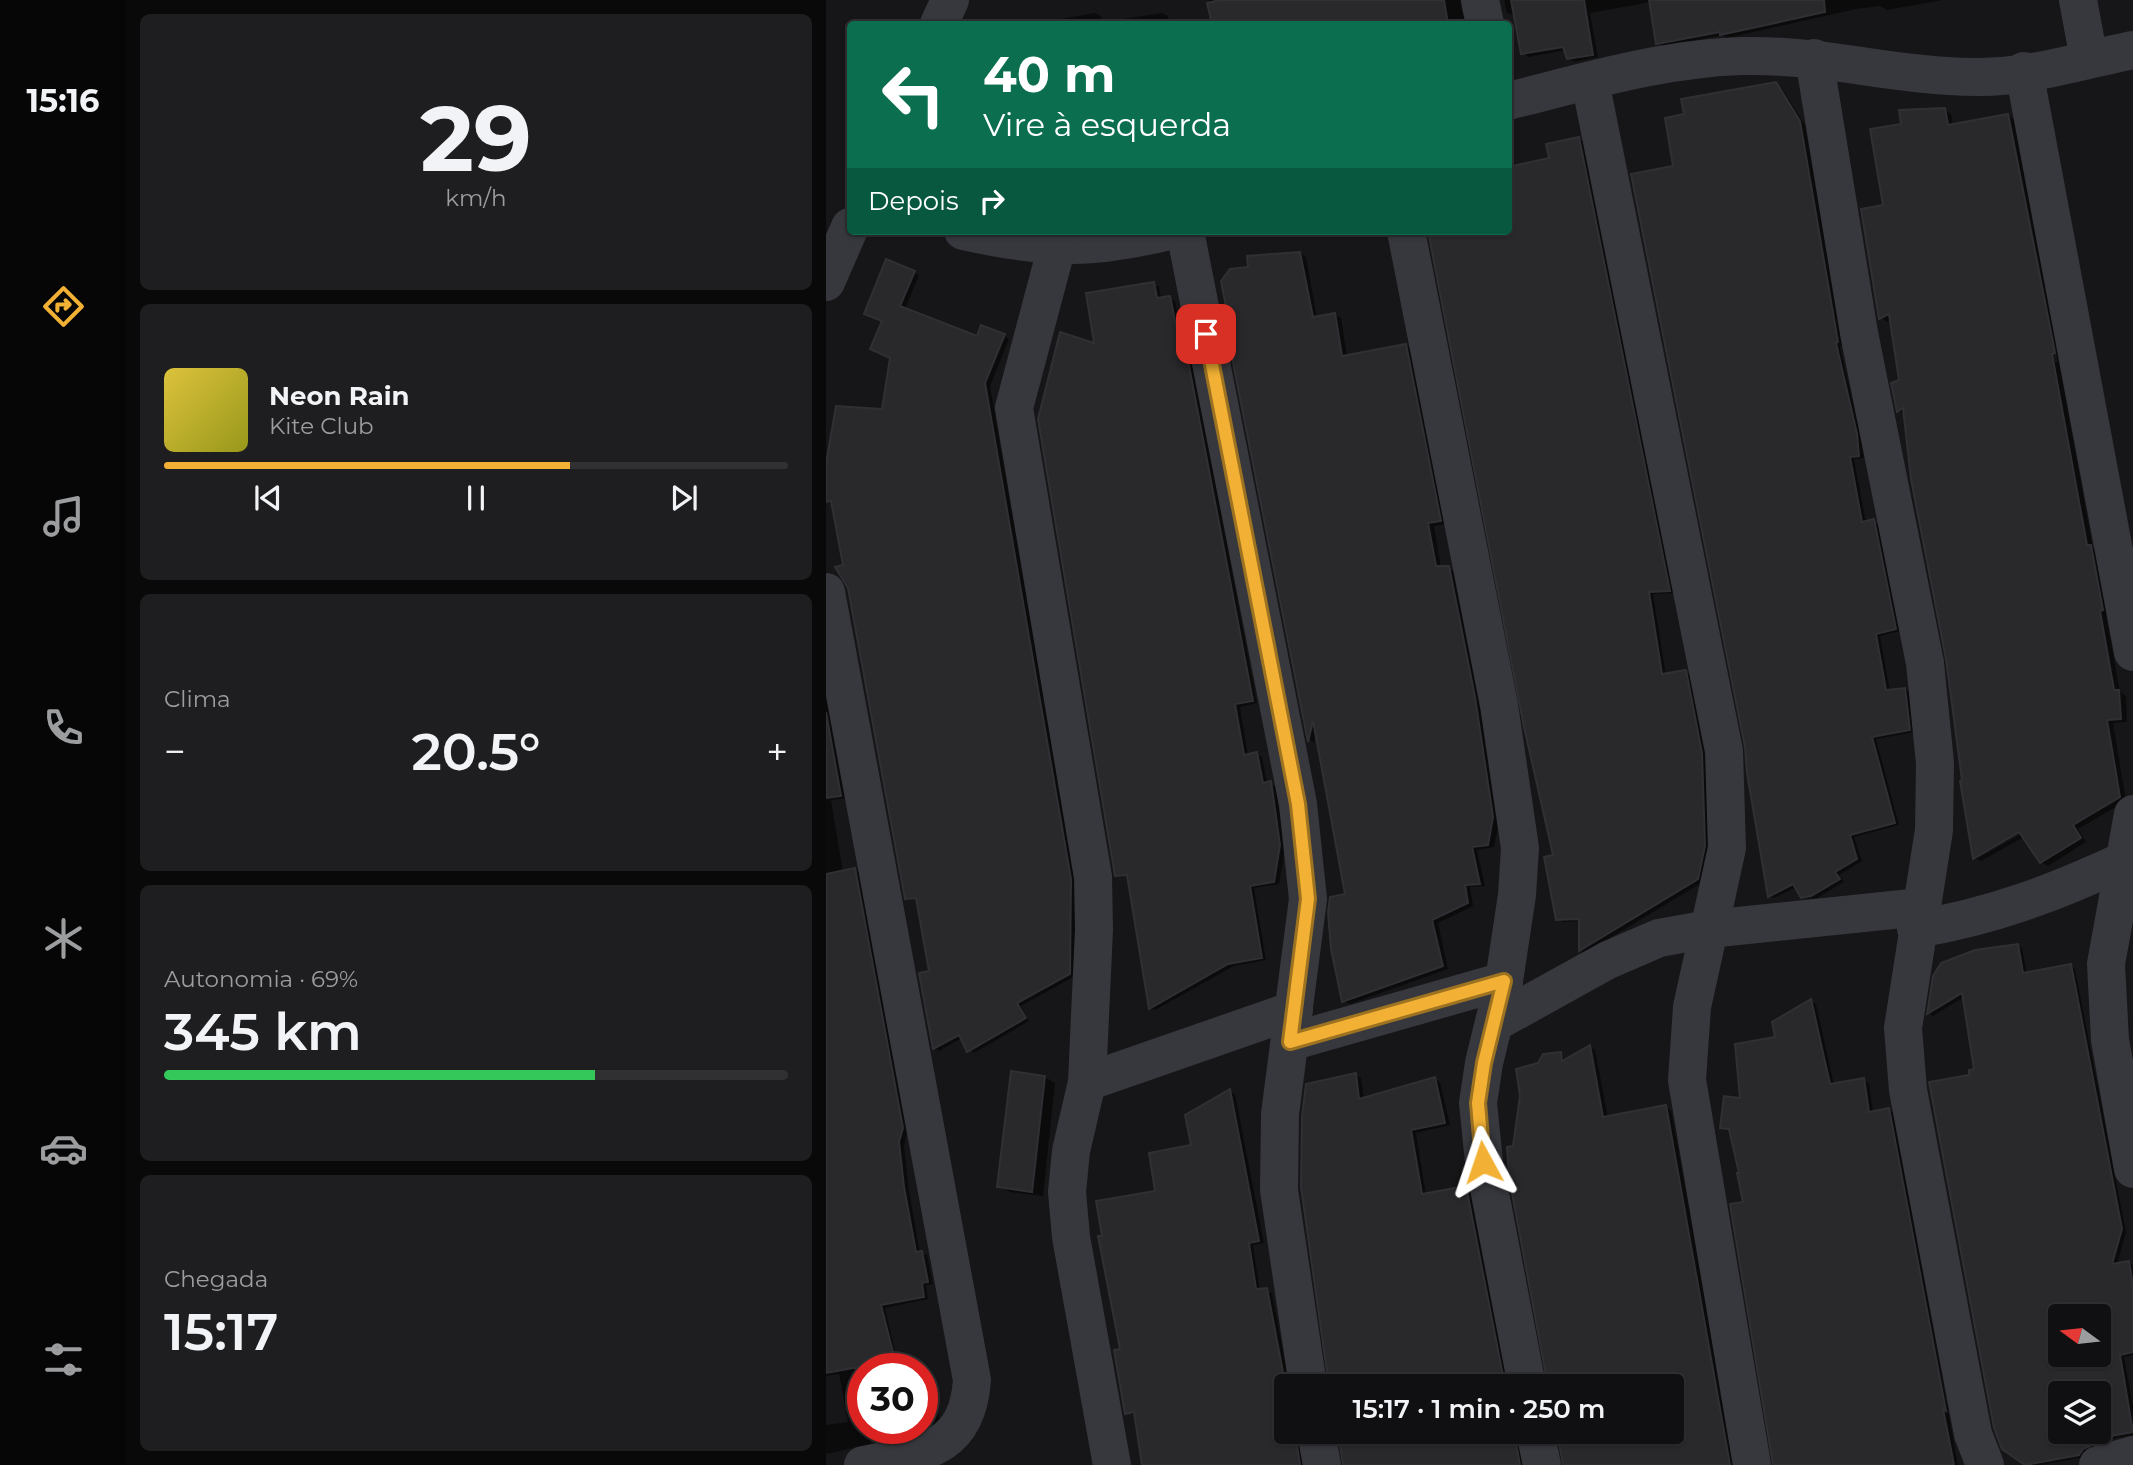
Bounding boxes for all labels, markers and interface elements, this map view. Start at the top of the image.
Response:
text: 40 m [983,45,1115,104]
icon: left [868,49,959,140]
text: 15:16 [27,81,99,120]
text: 29 [420,83,532,194]
text: Vire à esquerda [983,105,1231,144]
icon: right [973,182,1011,220]
text: km/h [445,184,507,212]
text: Depois [868,185,959,217]
icon: directions [39,282,88,331]
pin [1176,304,1236,364]
icon: arrive [1187,315,1225,353]
text: Neon Rain [269,380,410,412]
text: Kite Club [269,412,374,440]
icon: previous [249,479,287,517]
icon: pause [457,479,495,517]
icon: next [665,479,703,517]
icon: music [39,492,88,541]
text: Clima [164,685,231,713]
icon: phone [39,703,88,752]
text: 20.5° [412,720,540,783]
text: − [164,728,186,775]
text: + [766,728,788,775]
icon: climate [39,914,88,963]
text: Autonomia · 69% [164,965,358,993]
text: 345 km [164,1000,362,1063]
icon: car [39,1124,88,1173]
position arrow [1446,1125,1520,1199]
text: Chegada [164,1265,268,1293]
text: 15:17 [164,1300,278,1363]
north arrow [2048,1304,2110,1367]
map controls [2048,1304,2111,1444]
icon: filters [39,1335,88,1384]
speed limit sign: 30 [847,1353,938,1444]
button: layers [2048,1381,2111,1444]
text: 15:17 · 1 min · 250 m [1353,1393,1605,1425]

